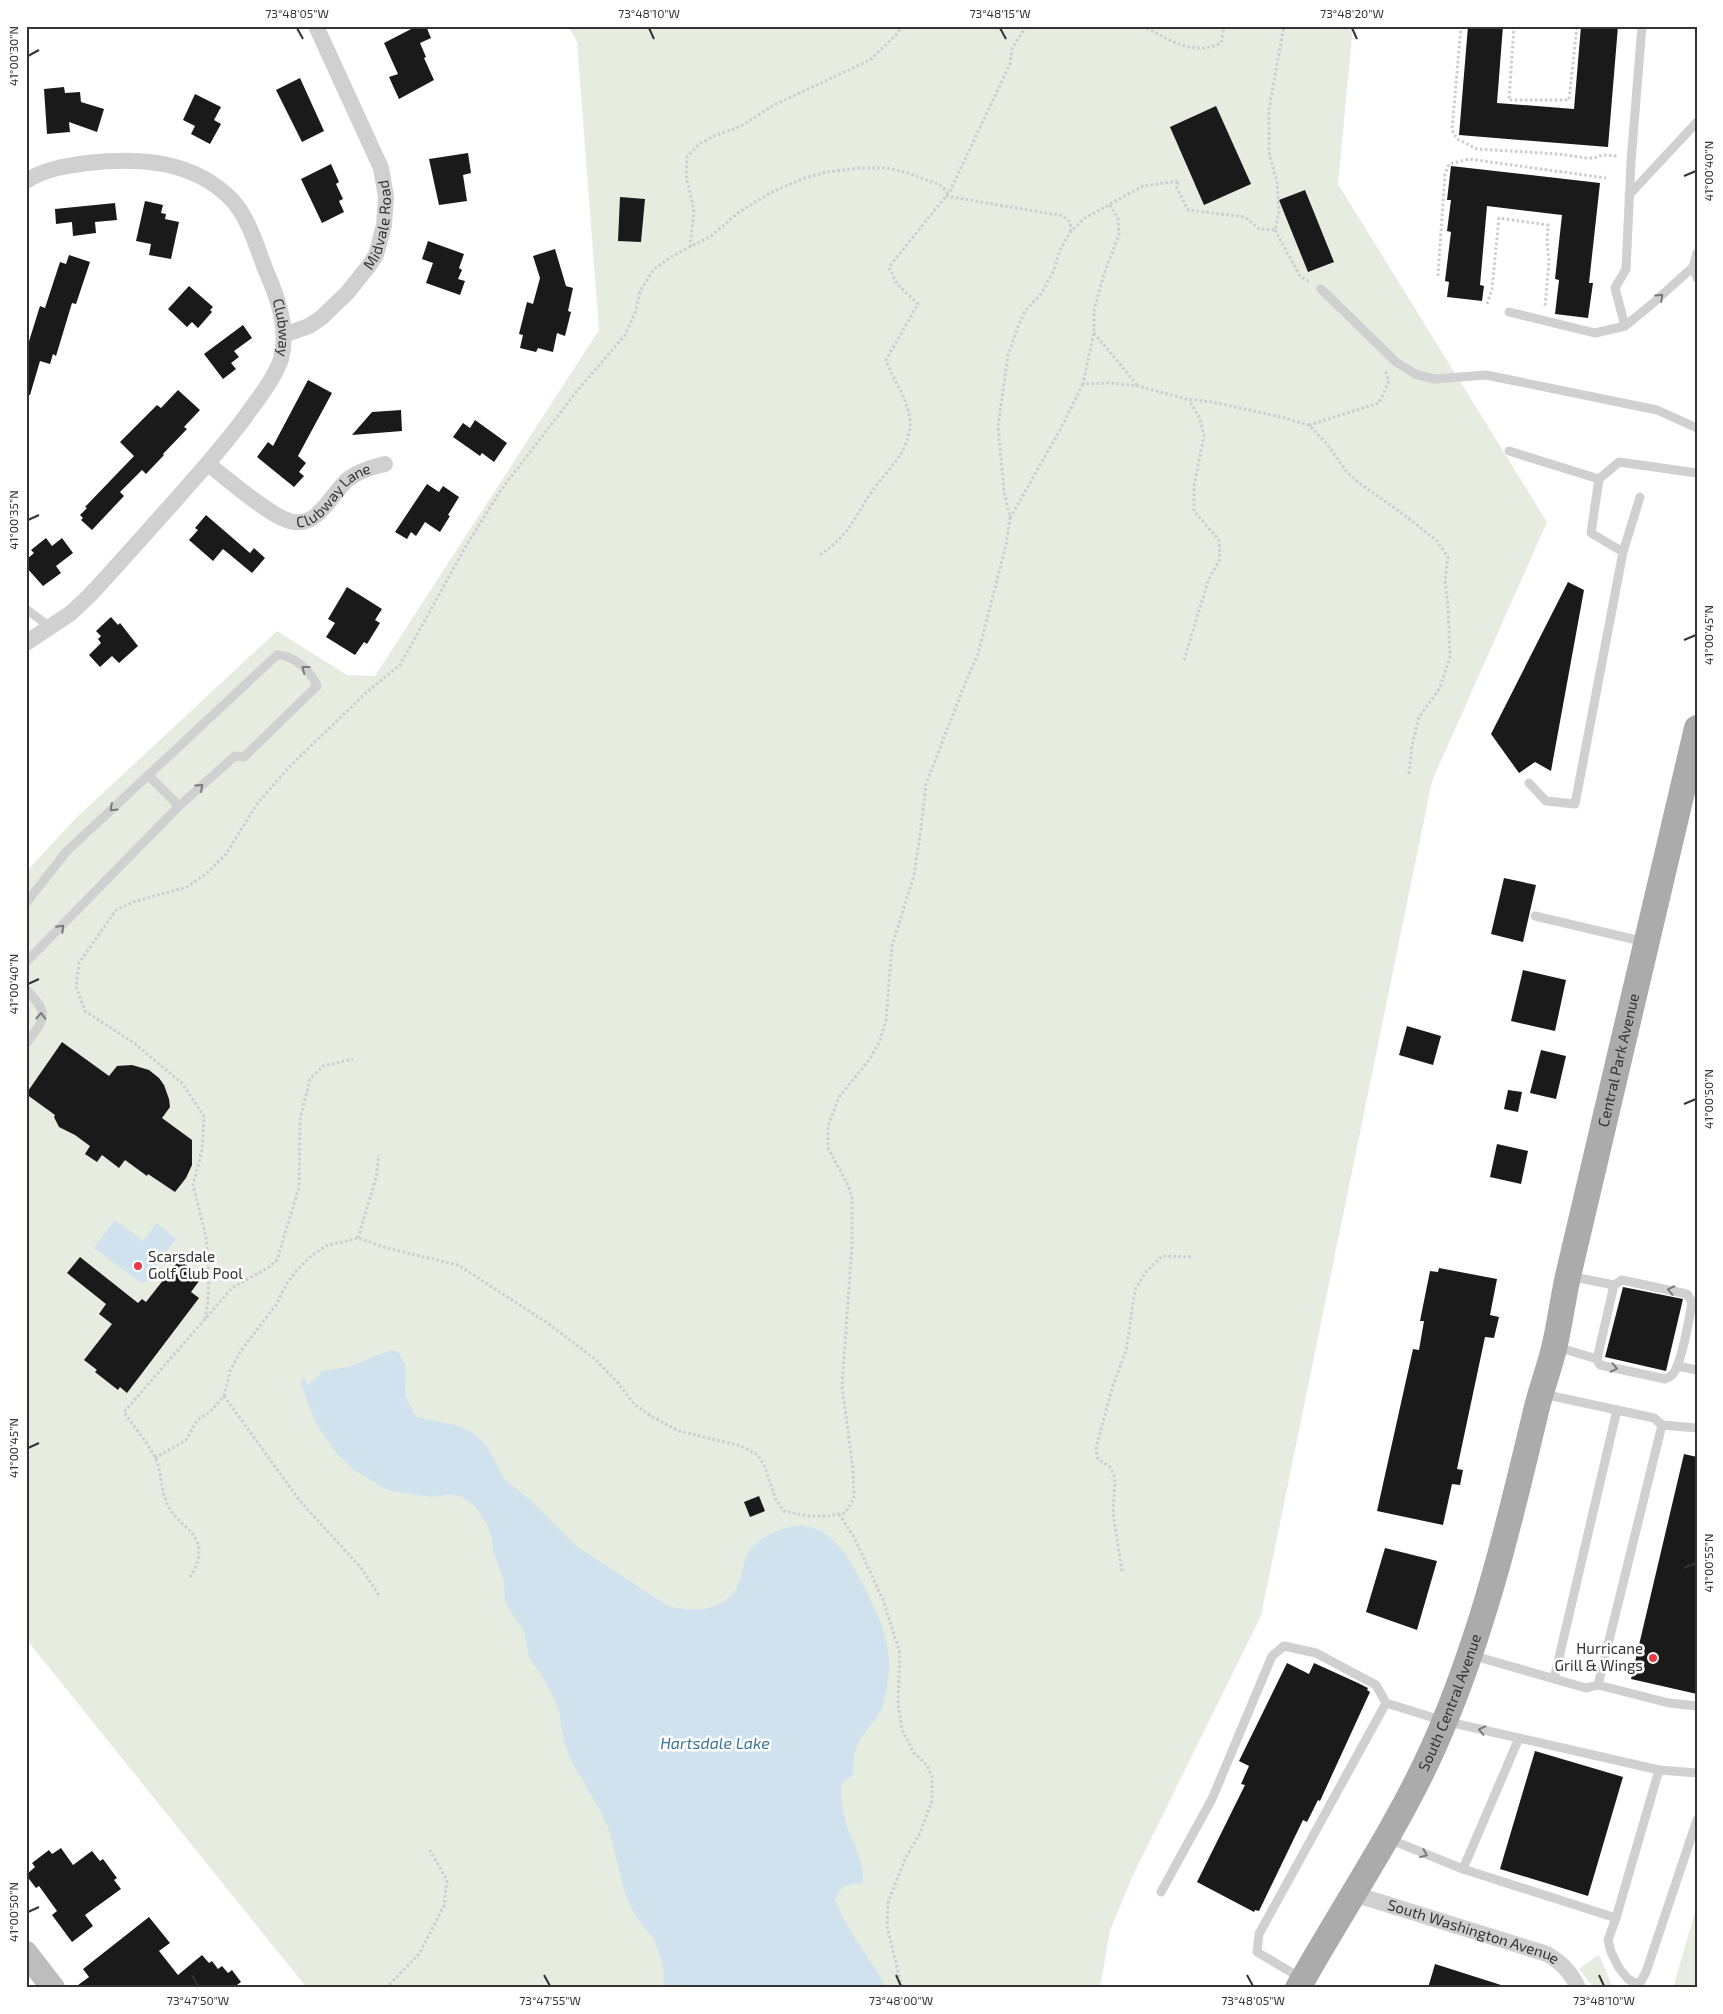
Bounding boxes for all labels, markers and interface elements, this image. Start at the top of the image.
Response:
text: 73°48'05"W [265,6,329,20]
text: 73°48'10"W [618,6,680,20]
text: 73°48'15"W [969,6,1031,20]
text: 73°48'20"W [1320,6,1384,20]
text: 41°00'30"N [6,26,20,86]
text: 41°00'40"N [1701,141,1715,201]
street label: Midvale Road [359,179,394,273]
one-way arrow [1654,294,1663,303]
street label: Clubway [269,296,294,358]
street label: Clubway Lane [295,459,373,531]
text: 41°00'35"N [6,490,20,550]
text: 41°00'45"N [1701,605,1715,665]
one-way arrow [302,667,311,675]
one-way arrow [194,784,203,793]
one-way arrow [109,802,118,811]
one-way arrow [55,924,64,933]
text: 41°00'40"N [6,954,20,1014]
street label: Central Park Avenue [1593,991,1642,1129]
one-way arrow [36,1012,47,1020]
text: 41°00'50"N [1701,1069,1715,1129]
place label: Scarsdale Golf Club Pool [148,1247,243,1282]
marker: Scarsdale Golf Club Pool [132,1260,144,1272]
one-way arrow [1666,1285,1675,1296]
one-way arrow [1610,1362,1619,1373]
text: 41°00'45"N [6,1418,20,1478]
text: 41°00'55"N [1701,1533,1715,1593]
street label: South Central Avenue [1414,1631,1484,1774]
place label: Hurricane Grill & Wings [1555,1639,1643,1674]
marker: Hurricane Grill & Wings [1647,1652,1659,1664]
one-way arrow [1477,1725,1486,1736]
water label: Hartsdale Lake [660,1733,770,1752]
one-way arrow [1420,1848,1428,1858]
text: 41°00'50"N [6,1882,20,1942]
street label: South Washington Avenue [1386,1895,1563,1967]
text: 73°47'50"W [167,1993,229,2007]
text: 73°47'55"W [519,1993,581,2007]
text: 73°48'00"W [869,1993,933,2007]
text: 73°48'05"W [1221,1993,1285,2007]
text: 73°48'10"W [1573,1993,1635,2007]

